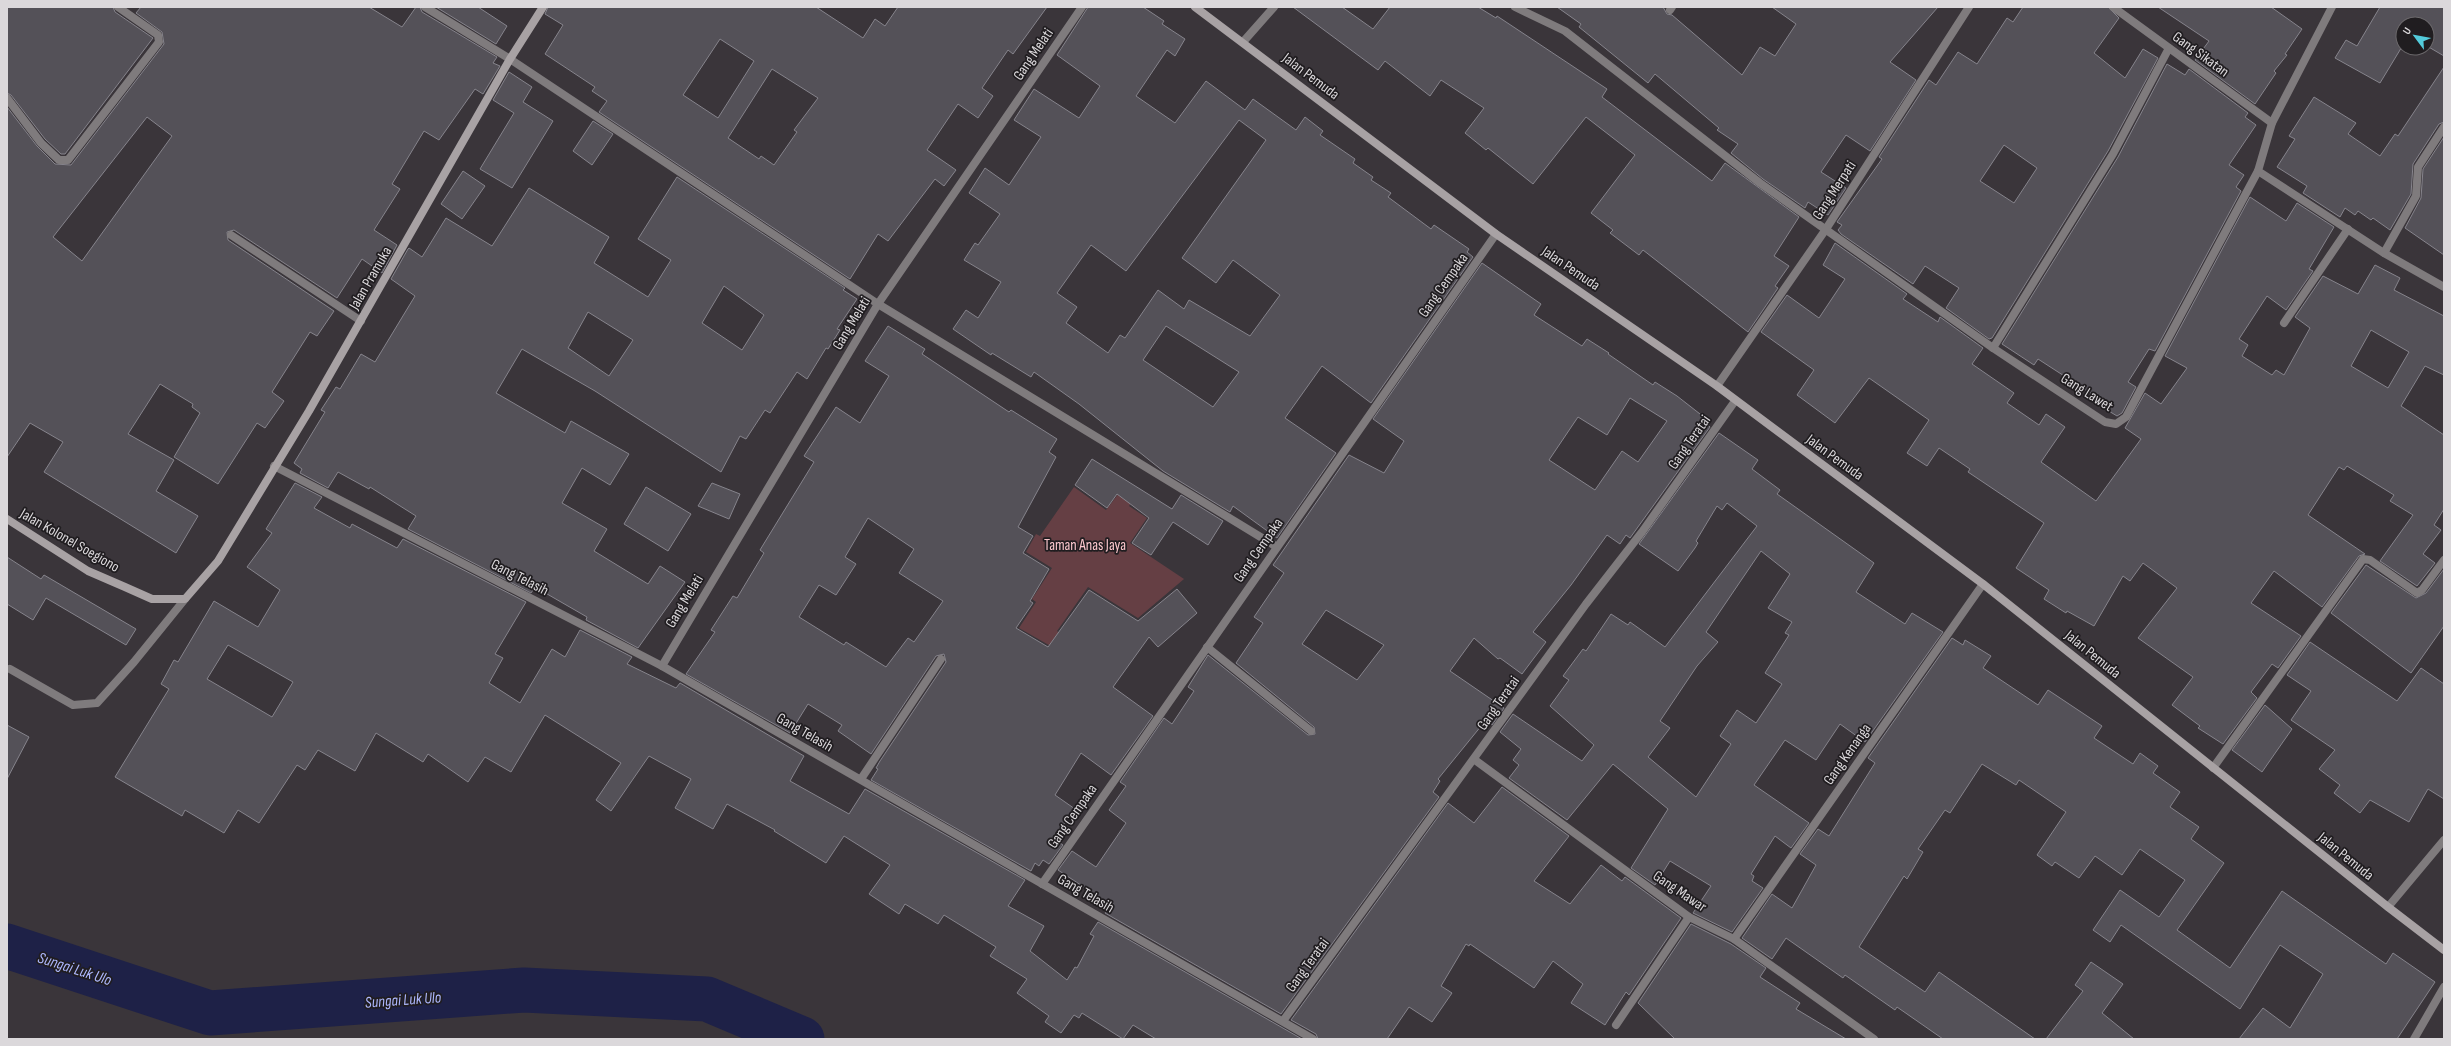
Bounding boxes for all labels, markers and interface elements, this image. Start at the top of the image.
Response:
north arrow [2395,16,2435,56]
street label: Gang Melati [1009,24,1058,84]
text: U [2400,25,2414,37]
street label: Gang Sikatan [2169,28,2233,81]
street label: Jalan Pemuda [1278,48,1343,104]
street label: Gang Merpati [1808,157,1861,223]
street label: Jalan Pemuda [1537,241,1604,295]
street label: Jalan Pramuka [344,243,396,314]
street label: Gang Cempaka [1414,249,1473,321]
street label: Gang Melati [828,293,875,353]
street label: Gang Lawet [2057,369,2117,416]
street label: Gang Teratai [1664,411,1715,473]
street label: Jalan Pemuda [1801,430,1867,485]
street label: Jalan Kolonel Soegiono [16,504,123,577]
street label: Gang Cempaka [1229,514,1288,586]
park label: Taman Anas Jaya [1044,536,1126,555]
street label: Gang Telasih [488,555,552,600]
street label: Gang Melati [661,571,708,631]
street label: Jalan Pemuda [2060,625,2125,683]
street label: Gang Teratai [1473,672,1524,734]
street label: Gang Telasih [773,709,836,756]
street label: Gang Kenanga [1819,720,1876,789]
street label: Gang Cempaka [1043,780,1102,852]
street label: Jalan Pemuda [2313,827,2378,885]
street label: Gang Mawar [1649,867,1711,917]
street label: Gang Telasih [1054,870,1117,917]
street label: Gang Teratai [1281,934,1333,996]
water label: Sungai Luk Ulo [35,949,114,990]
water label: Sungai Luk Ulo [364,988,442,1013]

